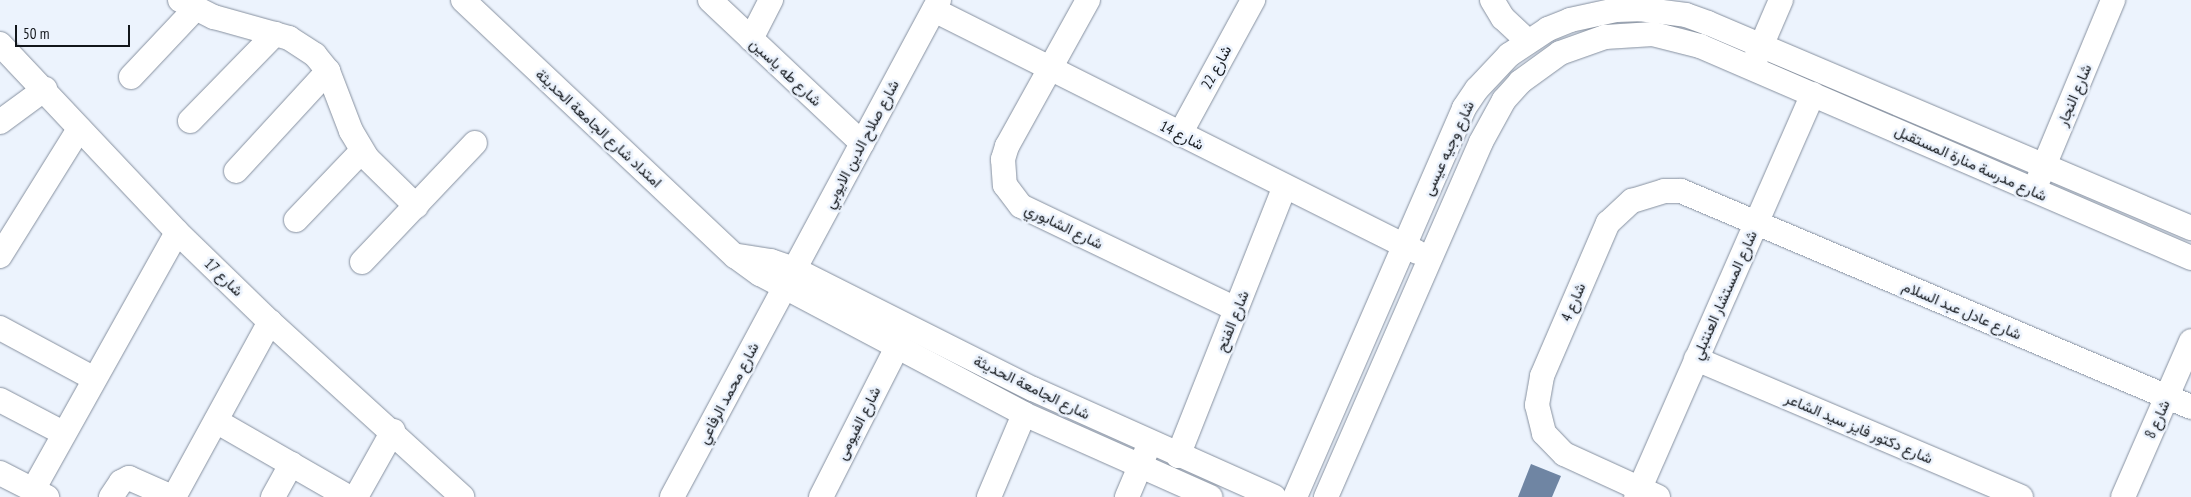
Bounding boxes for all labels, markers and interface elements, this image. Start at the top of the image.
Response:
scale bar [18,15,132,47]
text: 50 m [23,24,49,43]
street label: شارع طه ياسين [746,34,826,110]
street label: شارع 22 [1197,42,1235,92]
street label: شارع النجار [2053,61,2095,129]
street label: امتداد شارع الجامعة الحديثة [532,65,666,191]
street label: شارع صلاح الدين الايوبي [820,77,902,211]
street label: شارع وجيه عيسى [1418,98,1478,198]
street label: شارع 14 [1157,116,1207,154]
street label: شارع مدرسة منارة المستقبل [1892,121,2050,205]
street label: شارع الشابوري [1022,199,1106,253]
street label: شارع المستشار العنتبلي [1687,228,1761,362]
street label: شارع 17 [201,254,247,300]
street label: شارع عادل عبد السلام [1900,277,2024,343]
street label: شارع 4 [1557,280,1589,324]
street label: شارع الفتح [1212,288,1252,354]
street label: شارع محمد الرفاعي [694,339,762,447]
street label: شارع الجامعة الحديثة [971,351,1093,423]
street label: شارع الفيومى [832,383,884,463]
street label: شارع دكتور فايز سيد الشاعر [1782,389,1936,467]
street label: شارع 8 [2141,397,2173,441]

